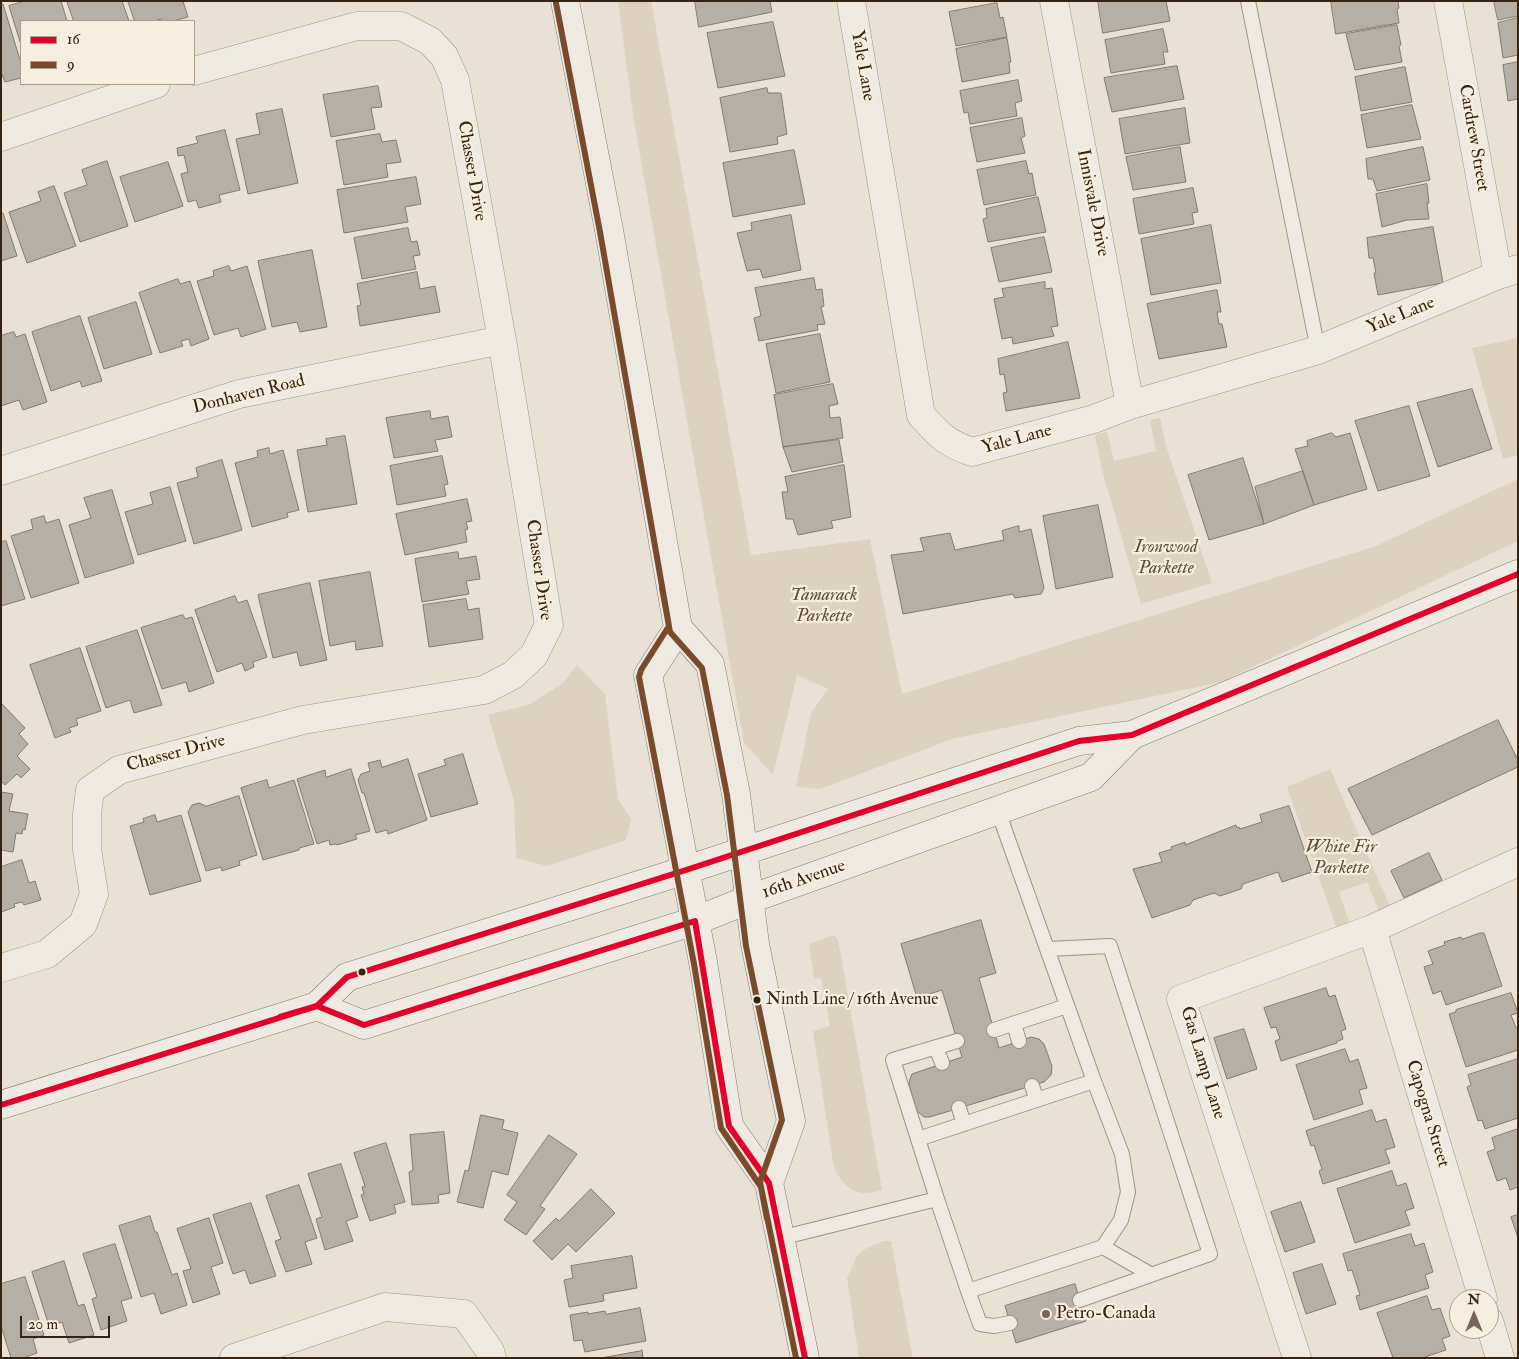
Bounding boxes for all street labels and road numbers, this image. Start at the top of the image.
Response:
street label: Yale Lane [845,29,879,103]
street label: Cardrew Street [1453,83,1493,193]
street label: Chasser Drive [452,119,490,223]
street label: Innisvale Drive [1071,147,1113,259]
street label: Yale Lane [1364,293,1438,339]
street label: Donhaven Road [191,371,307,419]
street label: Yale Lane [980,420,1054,460]
street label: Chasser Drive [520,518,556,622]
street label: Chasser Drive [124,730,228,778]
street label: 16th Avenue [760,856,848,904]
street label: Gas Lamp Lane [1175,1004,1229,1122]
street label: Capogna Street [1400,1058,1454,1170]

